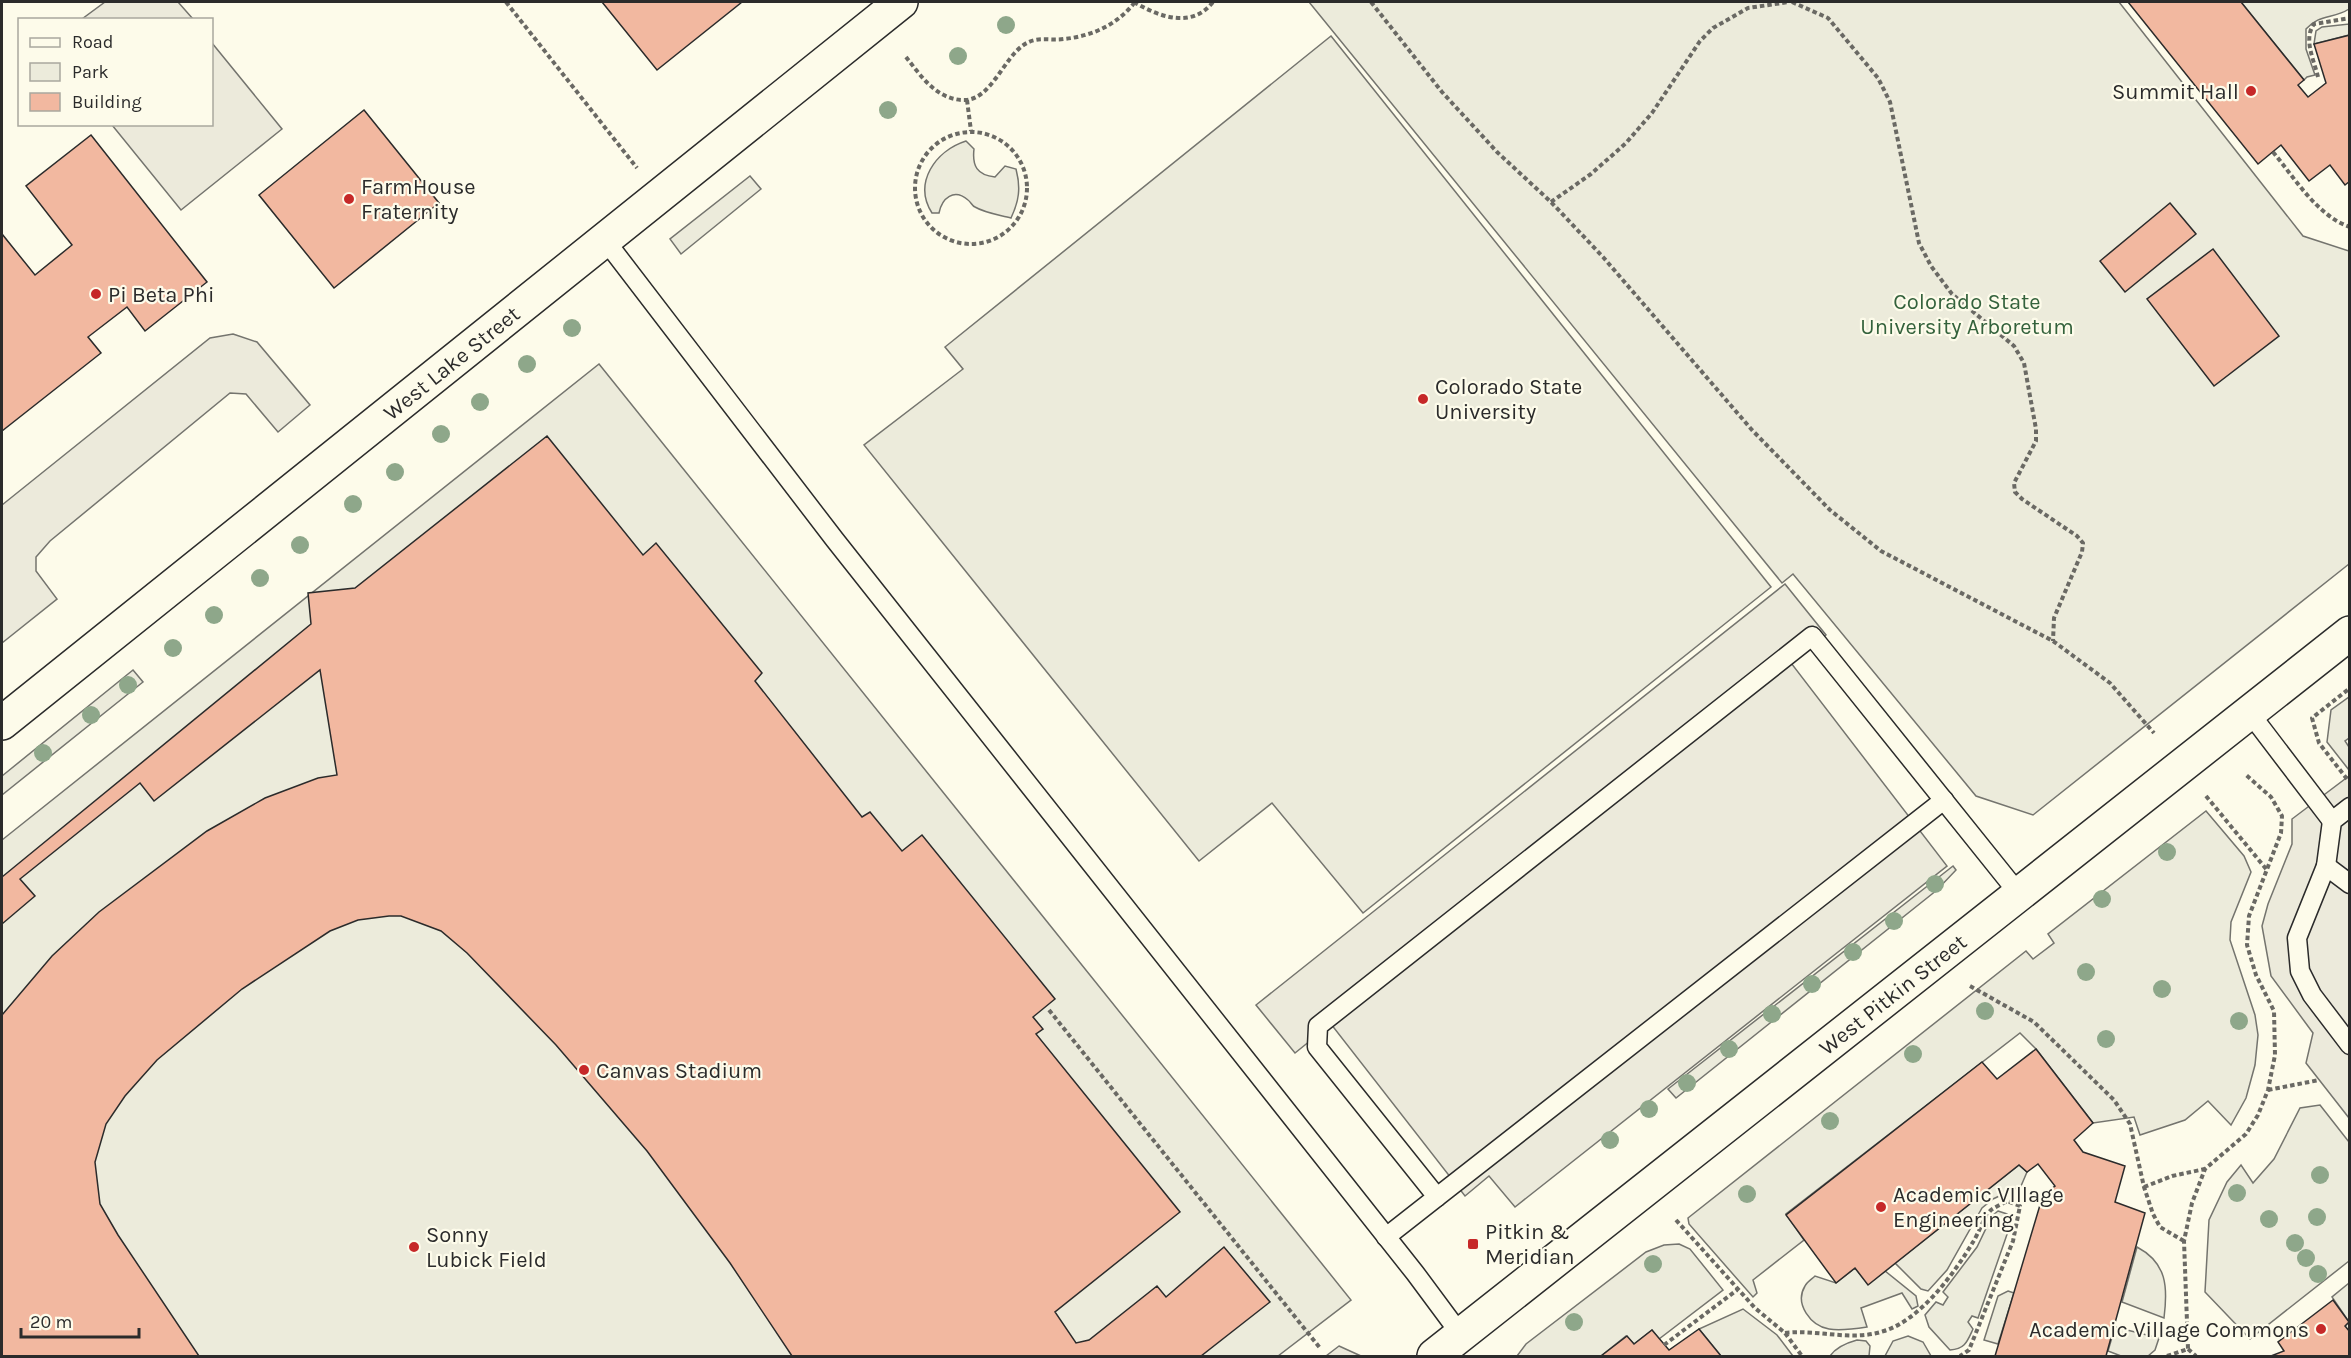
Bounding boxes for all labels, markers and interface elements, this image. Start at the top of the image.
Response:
legend [18,18,213,126]
text: Road [72,31,113,53]
text: Park [72,61,109,83]
place label: Summit Hall [2112,79,2239,105]
marker: Summit Hall [2244,84,2258,98]
text: Building [72,91,142,113]
place label: FarmHouse Fraternity [361,174,476,225]
marker: FarmHouse Fraternity [342,192,356,206]
place label: Pi Beta Phi [108,282,215,308]
marker: Pi Beta Phi [89,287,103,301]
park label: Colorado State University Arboretum [1860,289,2074,340]
street label: West Lake Street [379,301,525,426]
place label: Colorado State University [1435,374,1582,425]
marker: Colorado State University [1416,392,1430,406]
street label: West Pitkin Street [1814,929,1972,1061]
place label: Canvas Stadium [596,1058,762,1084]
marker: Canvas Stadium [577,1063,591,1077]
place label: Academic VIllage Engineering [1893,1182,2064,1233]
marker: Academic VIllage Engineering [1874,1200,1888,1214]
place label: Pitkin & Meridian [1485,1219,1574,1270]
place label: Sonny Lubick Field [426,1222,547,1273]
marker: Pitkin & Meridian [1466,1237,1480,1251]
marker: Sonny Lubick Field [407,1240,421,1254]
scale bar [21,1301,140,1339]
text: 20 m [30,1311,72,1333]
place label: Academic Village Commons [2029,1317,2309,1343]
marker: Academic Village Commons [2314,1322,2328,1336]

